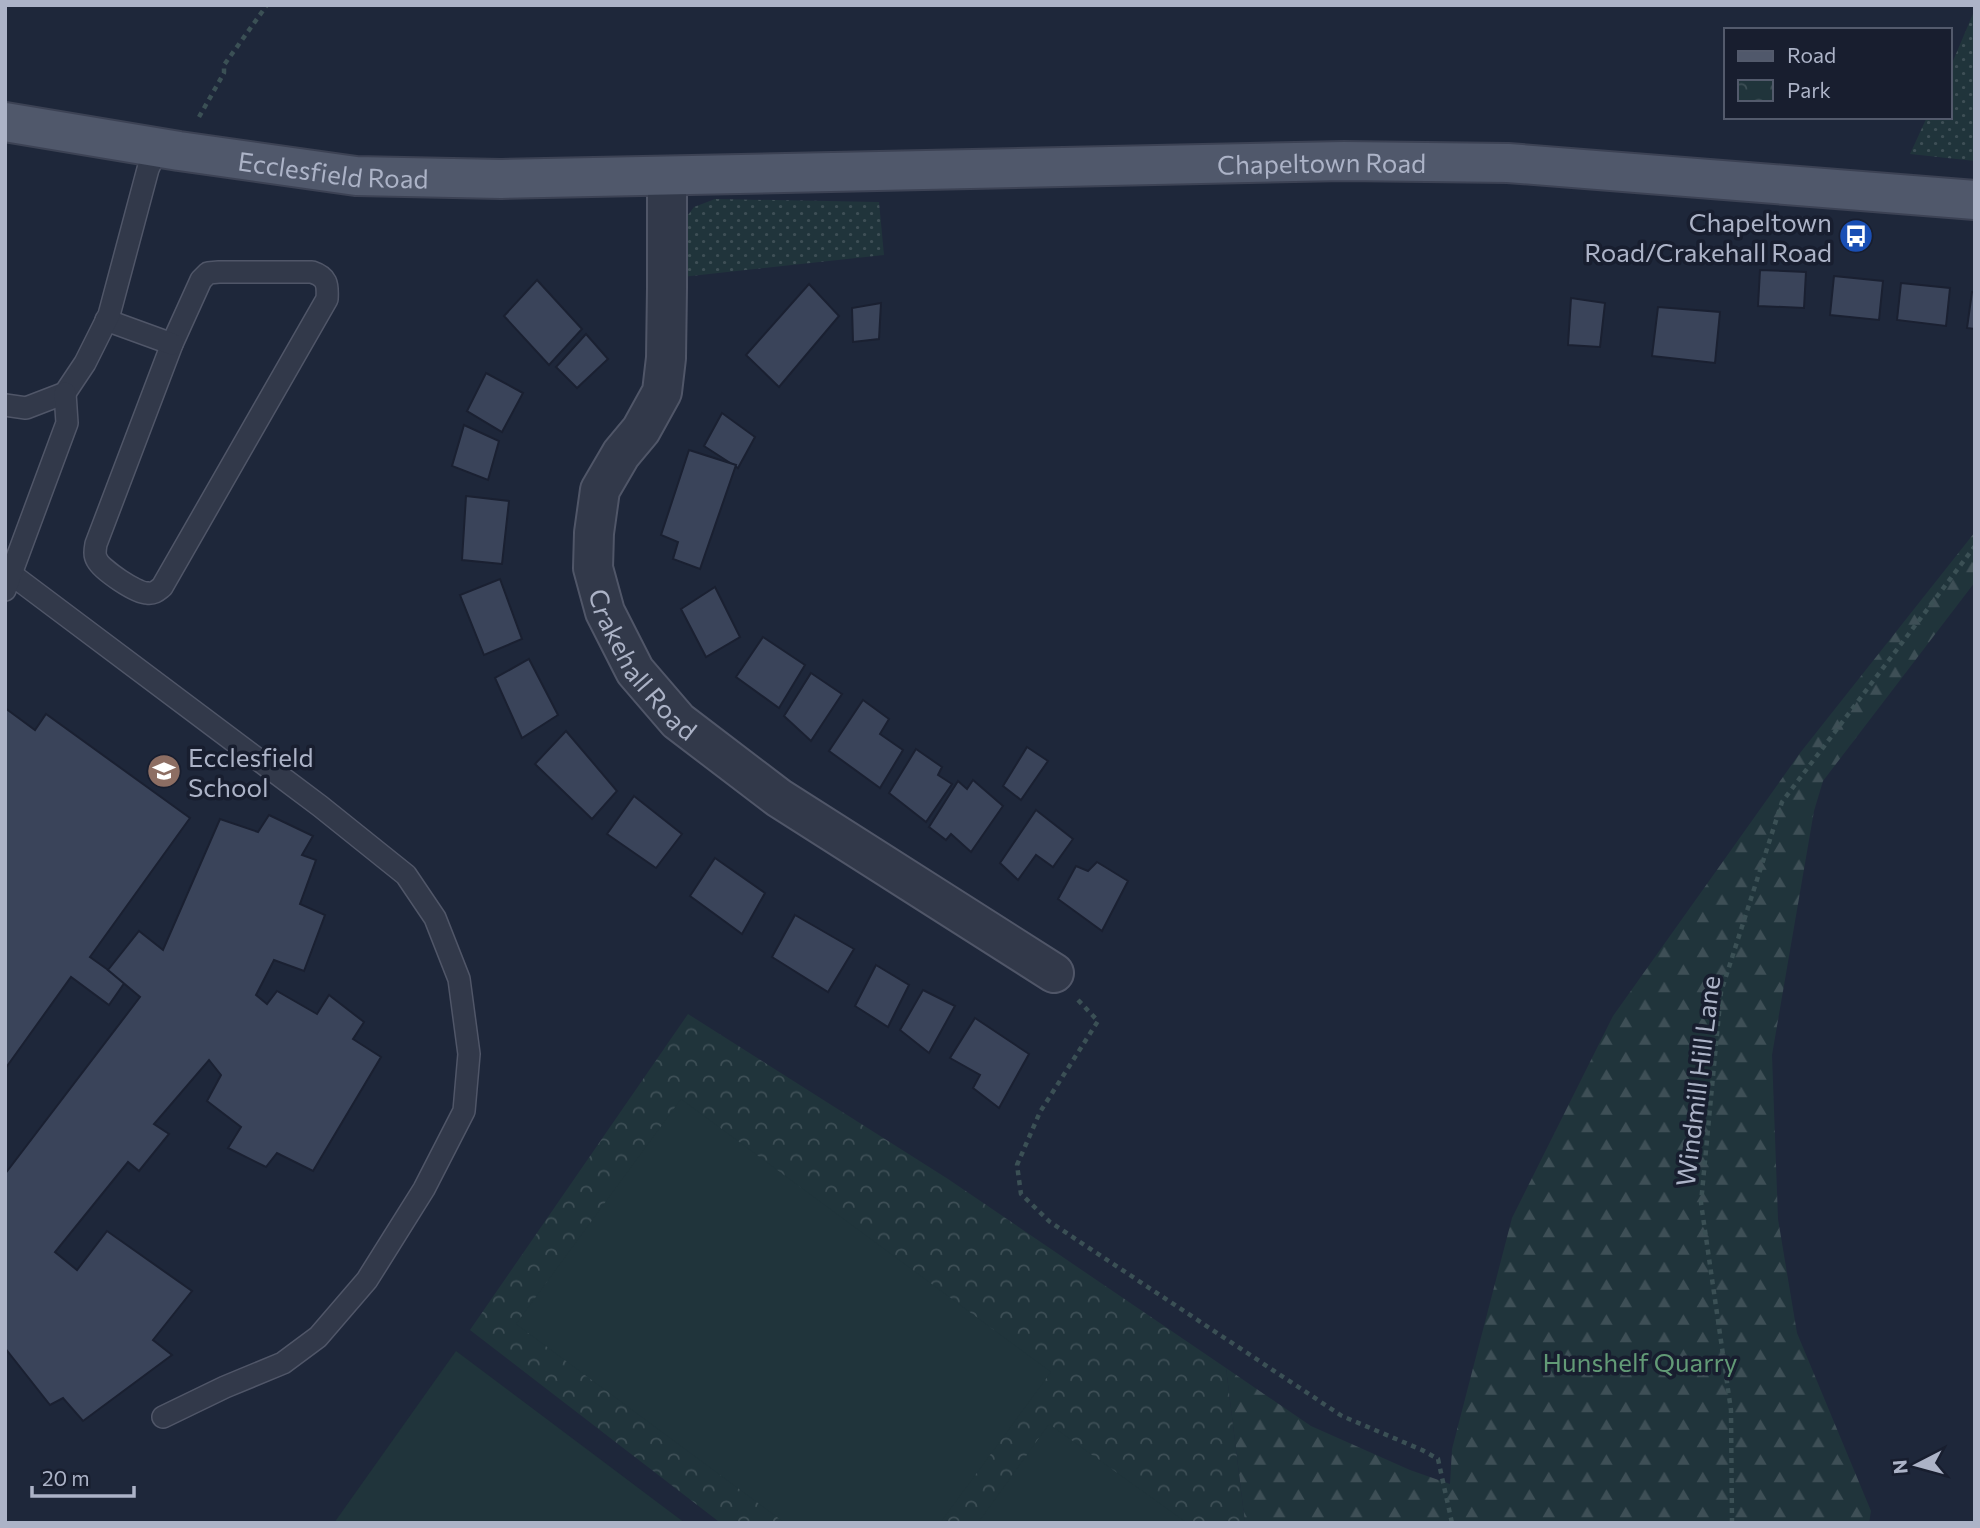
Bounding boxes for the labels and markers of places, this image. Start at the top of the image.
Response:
place label: Chapeltown Road/Crakehall Road [1584,206,1832,267]
bus stop icon: Chapeltown Road/Crakehall Road [1837,217,1875,255]
place label: Ecclesfield School [188,741,314,802]
school or university icon: Ecclesfield School [145,752,183,790]

